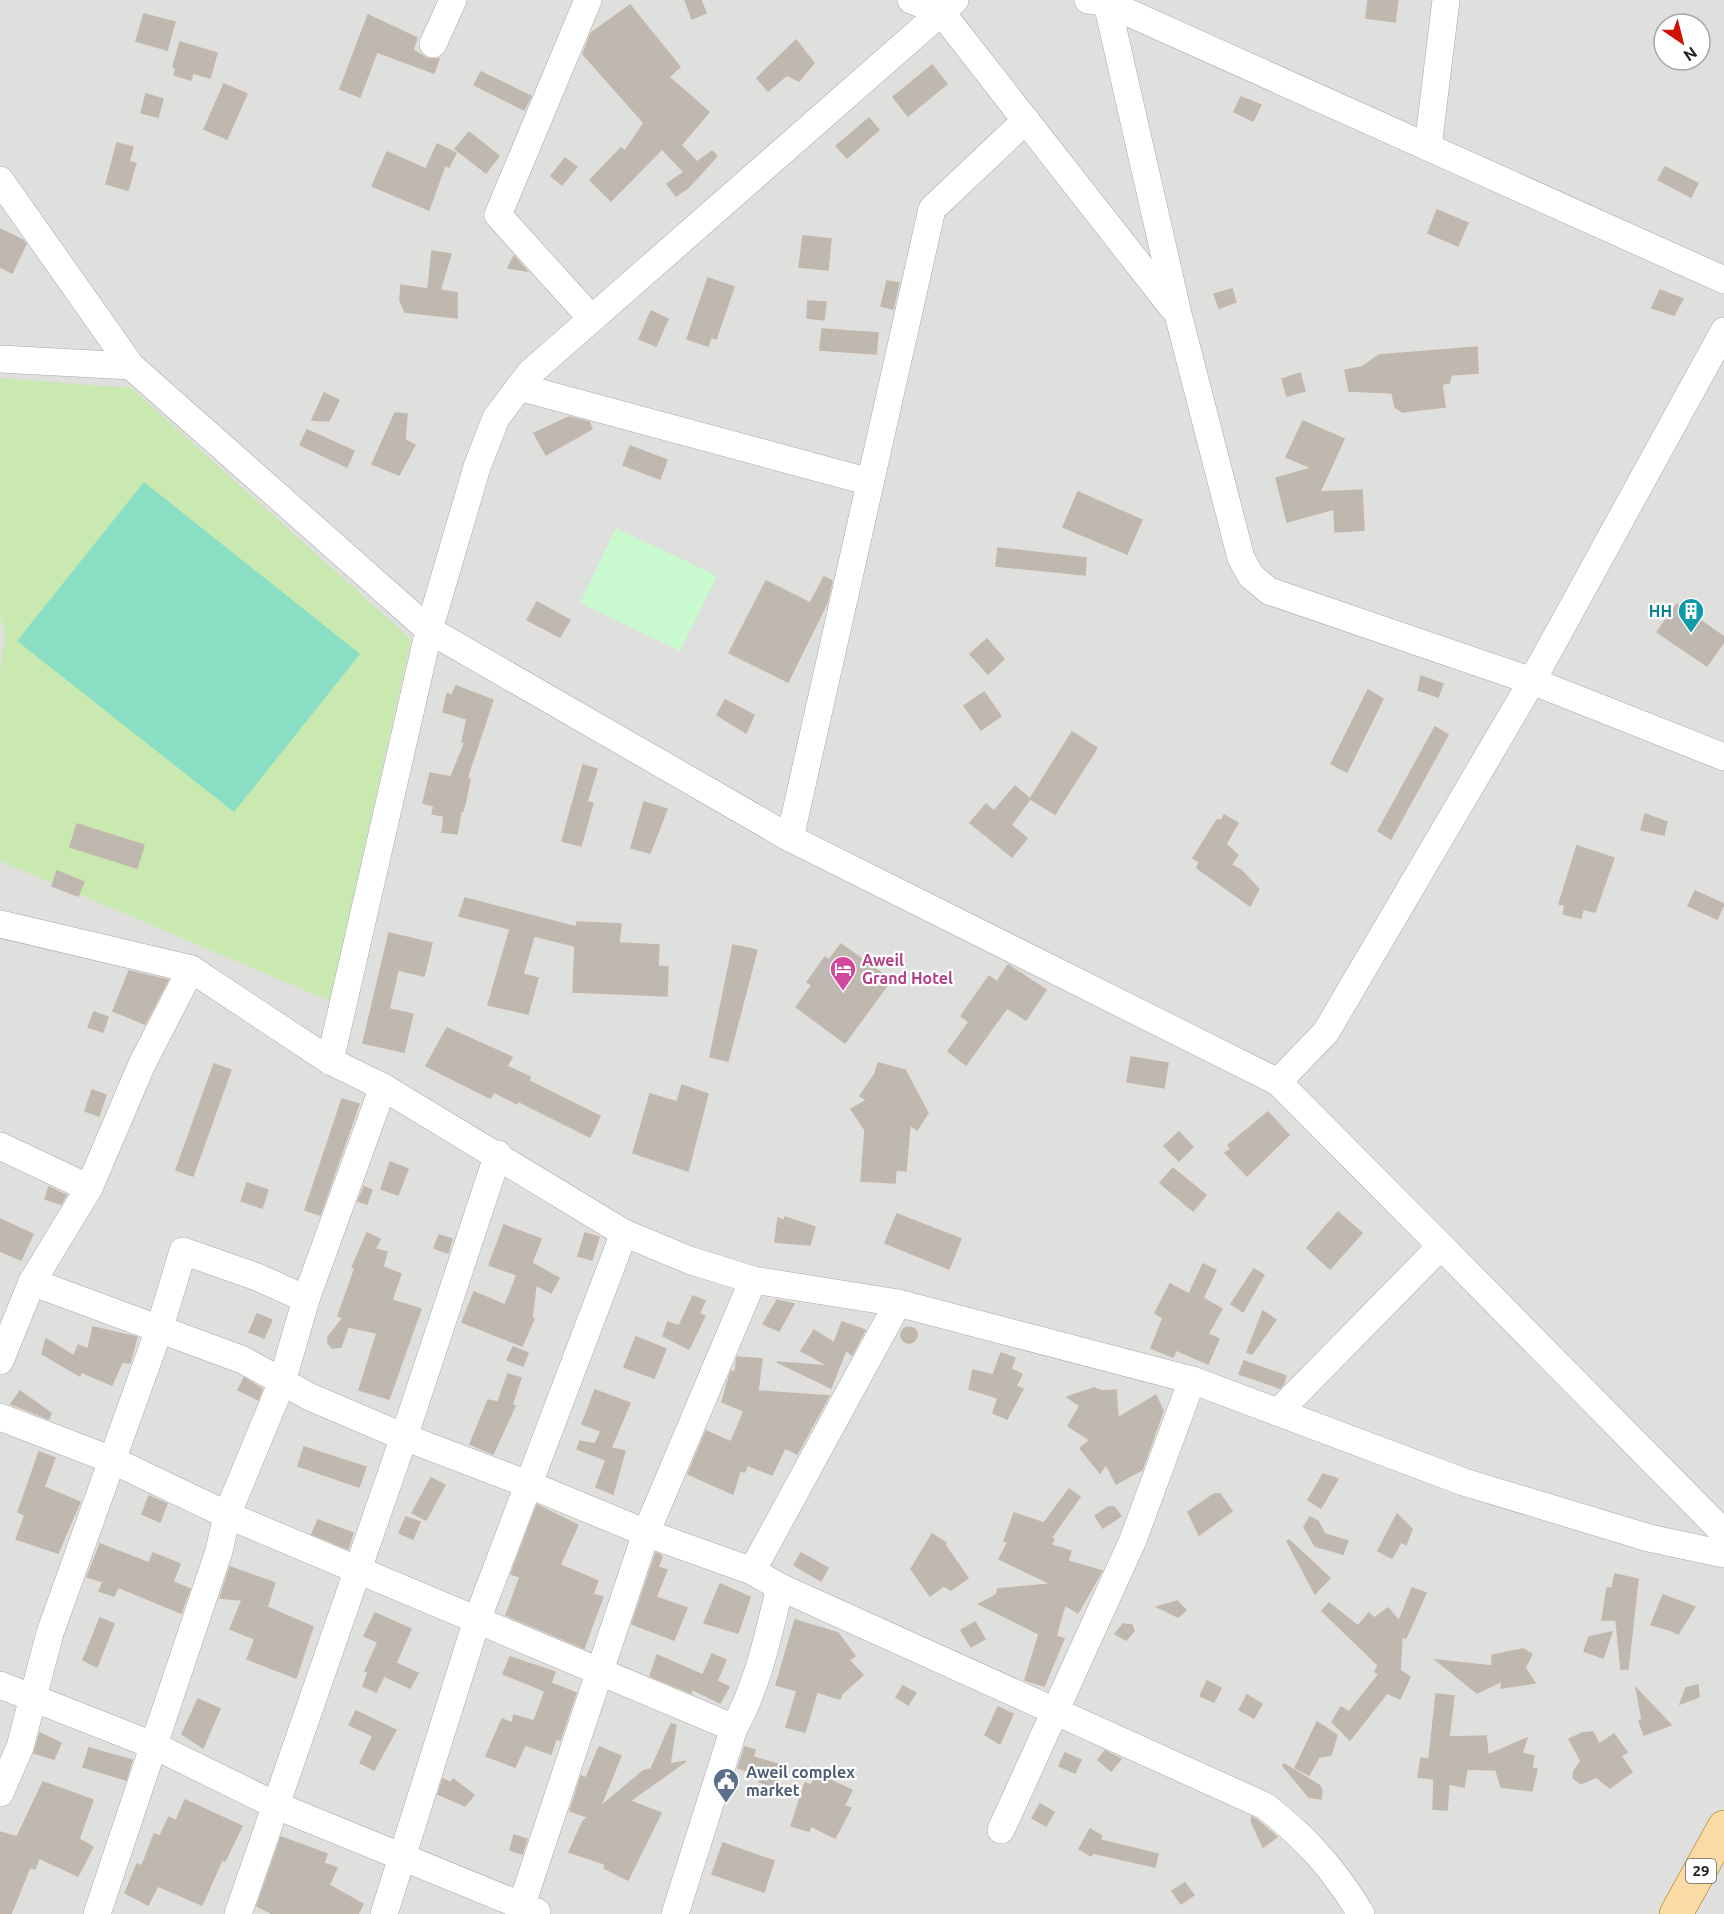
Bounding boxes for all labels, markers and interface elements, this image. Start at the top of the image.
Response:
north arrow [1652,12,1712,72]
text: N [1681,43,1701,65]
building icon: HH [1676,596,1706,634]
place label: HH [1649,602,1672,620]
place label: Aweil Grand Hotel [862,951,953,987]
hotel icon: Aweil Grand Hotel [828,954,858,992]
place label: Aweil complex market [746,1763,855,1799]
public building icon: Aweil complex market [711,1766,741,1804]
road number: 29 [1686,1859,1716,1883]

